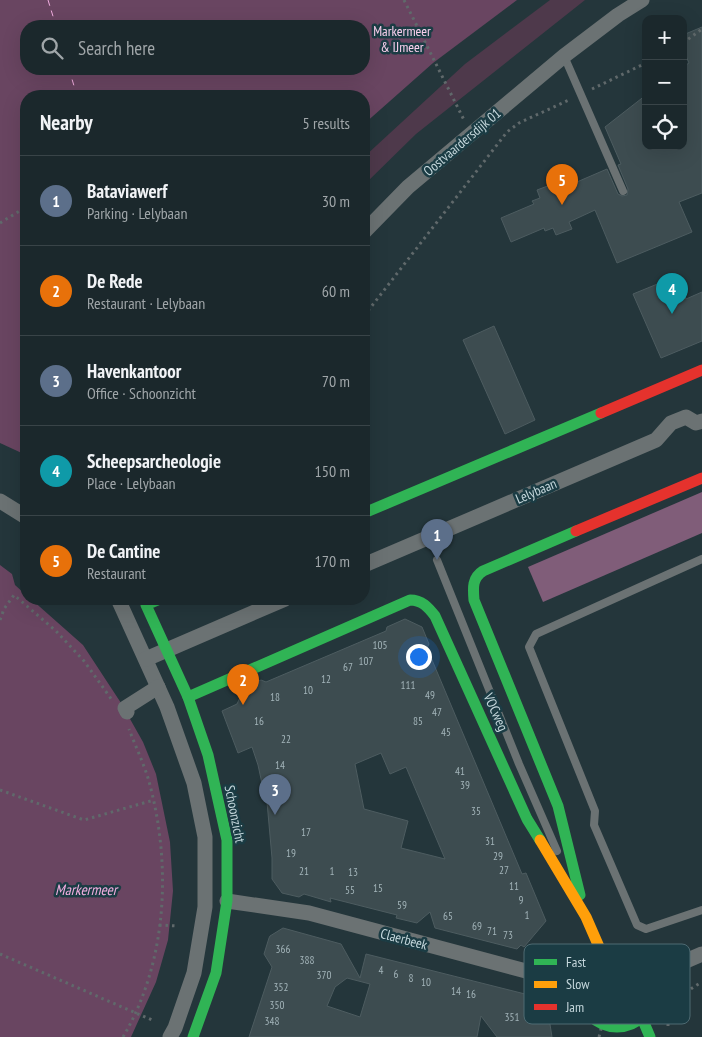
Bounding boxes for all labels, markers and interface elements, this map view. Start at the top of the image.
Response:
map controls [642,15,687,150]
button: + [642,15,687,60]
search box [20,20,370,75]
park label: Markermeer & IJmeer [373,22,431,56]
icon: search [38,34,66,62]
text: Search here [78,36,155,60]
button: − [642,60,687,105]
street label: Oostvaardersdijk 01 [419,104,505,180]
button: locate [642,105,687,150]
text: Nearby [40,109,93,136]
text: 5 results [303,113,350,133]
pin: 5 [546,164,578,205]
text: Bataviawerf [87,179,167,203]
text: 1 [52,191,60,211]
text: 30 m [322,191,350,211]
text: Parking · Lelybaan [87,203,187,223]
text: De Rede [87,269,143,293]
pin: 4 [656,273,688,314]
text: 2 [52,281,60,301]
text: 60 m [322,281,350,301]
text: Restaurant · Lelybaan [87,293,205,313]
text: Havenkantoor [87,359,181,383]
text: 3 [52,371,60,391]
text: 70 m [322,371,350,391]
text: Office · Schoonzicht [87,383,196,403]
text: Scheepsarcheologie [87,449,221,473]
text: 4 [52,461,60,481]
text: 150 m [315,461,350,481]
text: Place · Lelybaan [87,473,176,493]
street label: Lelybaan [513,474,559,508]
pin: 1 [421,519,453,560]
text: De Cantine [87,539,160,563]
text: 5 [52,551,60,571]
text: 170 m [315,551,350,571]
text: Restaurant [87,563,146,583]
house number: 105 [373,638,387,652]
your location [406,644,432,670]
house number: 107 [359,654,373,668]
house number: 67 [343,660,353,674]
pin: 2 [227,664,259,705]
house number: 12 [321,672,331,686]
house number: 111 [401,678,415,692]
house number: 10 [303,683,313,697]
house number: 49 [425,688,435,702]
street label: VOCweg [479,689,512,734]
house number: 18 [270,690,280,704]
house number: 47 [432,705,442,719]
house number: 16 [254,714,264,728]
house number: 85 [413,714,423,728]
house number: 45 [441,725,451,739]
house number: 22 [281,732,291,746]
house number: 14 [275,758,285,772]
house number: 41 [455,764,465,778]
pin: 3 [259,774,291,815]
house number: 39 [460,778,470,792]
street label: Schoonzicht [221,784,249,845]
house number: 35 [471,804,481,818]
house number: 17 [301,825,311,839]
house number: 31 [485,834,495,848]
house number: 19 [286,846,296,860]
house number: 29 [493,849,503,863]
house number: 27 [499,863,509,877]
house number: 21 [299,864,309,878]
house number: 1 [330,864,335,878]
house number: 13 [348,865,358,879]
house number: 11 [509,879,519,893]
water label: Markermeer [55,880,119,899]
house number: 15 [373,881,383,895]
house number: 55 [345,883,355,897]
house number: 9 [519,893,524,907]
house number: 59 [397,898,407,912]
house number: 1 [525,908,530,922]
house number: 65 [443,909,453,923]
house number: 69 [472,919,482,933]
street label: Claerbeek [379,924,430,954]
house number: 71 [487,924,497,938]
house number: 73 [503,928,513,942]
house number: 366 [276,942,290,956]
legend [524,944,690,1024]
house number: 388 [300,953,314,967]
text: Fast [566,953,586,971]
house number: 4 [379,963,384,977]
house number: 6 [394,967,399,981]
house number: 370 [317,968,331,982]
house number: 8 [409,971,414,985]
house number: 10 [421,975,431,989]
text: Slow [566,975,590,993]
house number: 352 [274,980,288,994]
house number: 14 [451,984,461,998]
house number: 16 [466,987,476,1001]
house number: 350 [270,998,284,1012]
text: Jam [565,998,584,1016]
house number: 351 [505,1010,519,1024]
house number: 348 [265,1014,279,1028]

